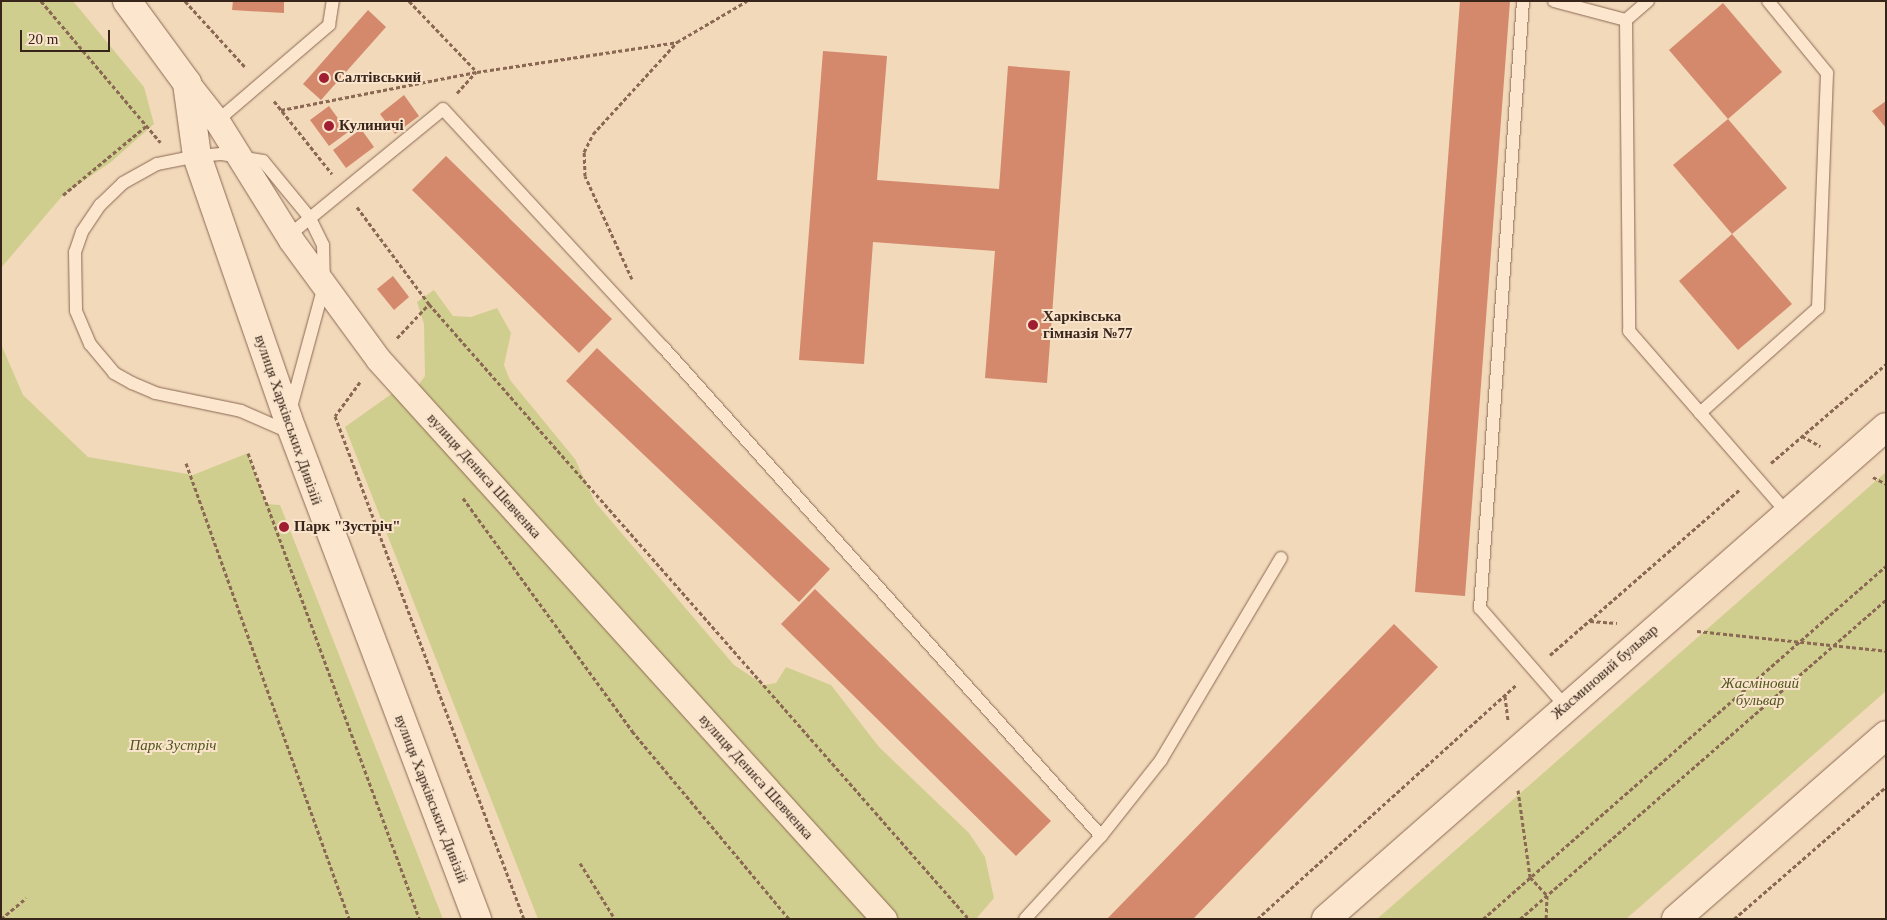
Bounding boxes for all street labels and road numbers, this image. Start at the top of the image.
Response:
street label: вулиця Харківських Дивізій [250,333,326,507]
street label: вулиця Дениса Шевченка [423,410,545,542]
street label: Жасминовий бульвар [1548,621,1662,723]
street label: вулиця Дениса Шевченка [695,711,817,843]
street label: вулиця Харківських Дивізій [391,712,471,886]

